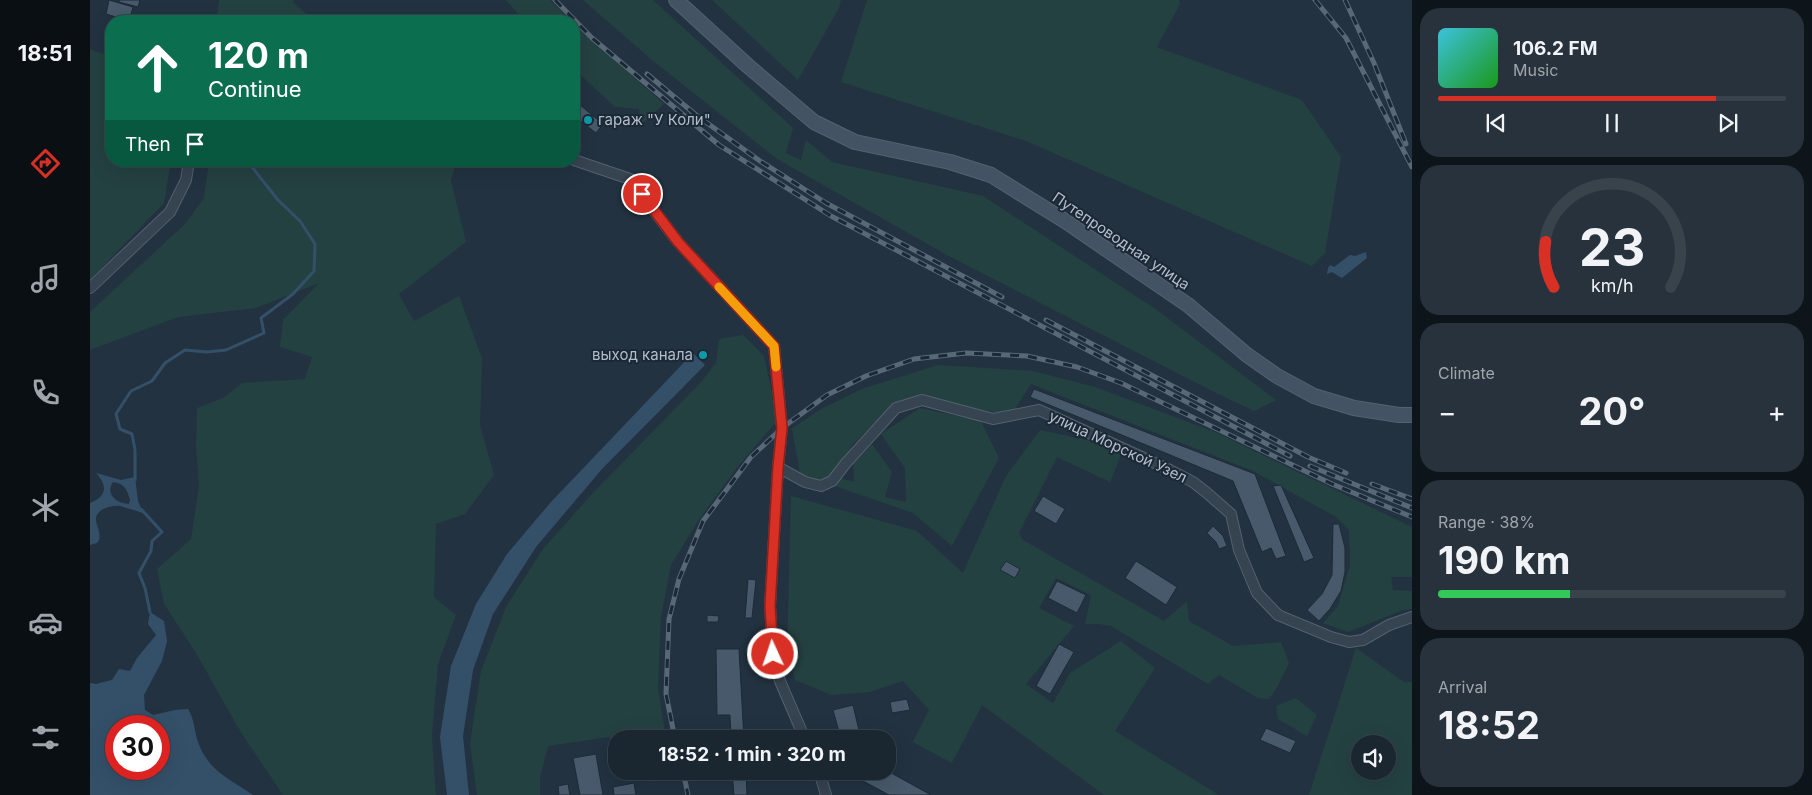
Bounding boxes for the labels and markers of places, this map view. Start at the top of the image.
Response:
place label: гараж "У Коли" [598,110,711,129]
marker: гараж "У Коли" [582,114,594,126]
pin [621,173,663,215]
place label: выход канала [592,345,693,364]
marker: выход канала [697,349,709,361]

